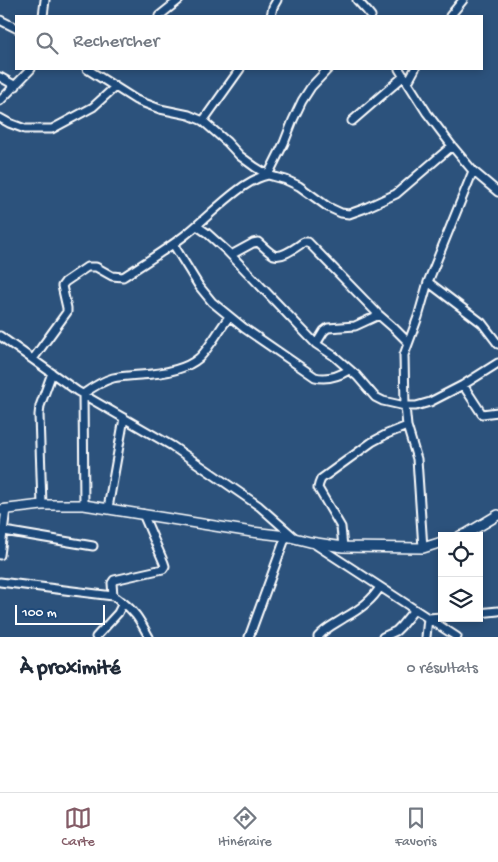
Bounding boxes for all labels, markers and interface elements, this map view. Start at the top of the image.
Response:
search box [15,15,483,70]
icon: search [33,29,61,57]
text: Rechercher [73,31,159,54]
map controls [438,532,483,622]
button: locate [438,532,483,577]
button: layers [438,577,483,622]
scale bar [15,602,105,625]
text: 100 m [22,605,57,622]
text: À proximité [20,657,121,682]
text: 0 résultats [406,660,478,679]
tab: Carte [62,804,95,851]
tab: Itinéraire [218,804,272,851]
tab: Favoris [395,804,436,851]

